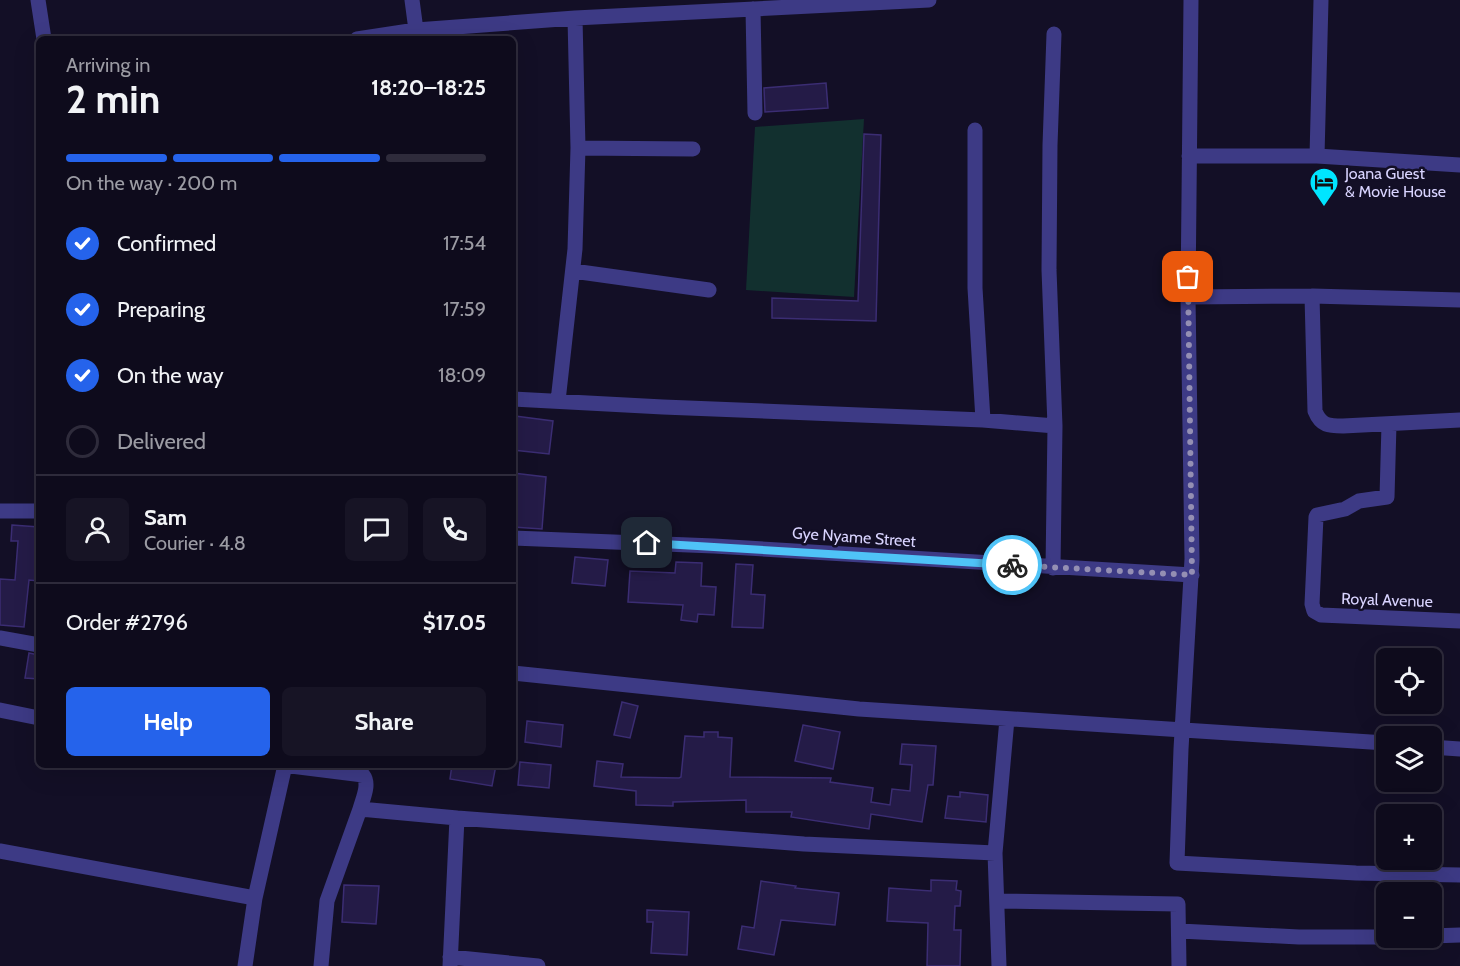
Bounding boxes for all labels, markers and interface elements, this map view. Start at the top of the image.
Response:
text: Arriving in [66,53,150,77]
text: 18:20–18:25 [371,74,486,101]
text: 2 min [66,75,160,123]
place label: Joana Guest & Movie House [1344,164,1446,201]
hotel icon: Joana Guest & Movie House [1308,166,1340,208]
text: On the way · 200 m [66,171,237,195]
icon: check [66,227,99,260]
text: Confirmed [117,230,216,257]
text: 17:54 [443,231,486,255]
pin [1162,251,1213,302]
icon: bag [1171,260,1204,293]
icon: check [66,293,99,326]
text: Preparing [117,296,205,323]
text: 17:59 [443,297,486,321]
icon: check [66,359,99,392]
text: On the way [117,362,224,389]
text: 18:09 [438,363,486,387]
text: Delivered [117,428,206,455]
button: person [66,498,129,561]
button: chat [345,498,408,561]
button: phone [423,498,486,561]
text: Sam [144,504,187,531]
pin [621,517,672,568]
street label: Gye Nyame Street [792,523,917,551]
icon: home [630,526,663,559]
text: Courier · 4.8 [144,531,246,555]
courier [982,535,1042,595]
icon: bike [996,549,1029,582]
street label: Royal Avenue [1341,589,1433,611]
text: Order #2796 [66,609,188,636]
text: $17.05 [423,609,486,636]
map controls [1376,648,1442,948]
button: locate [1376,648,1442,714]
button: Help [66,687,270,756]
button: Share [282,687,486,756]
button: layers [1376,726,1442,792]
button: + [1376,804,1442,870]
button: − [1376,882,1442,948]

